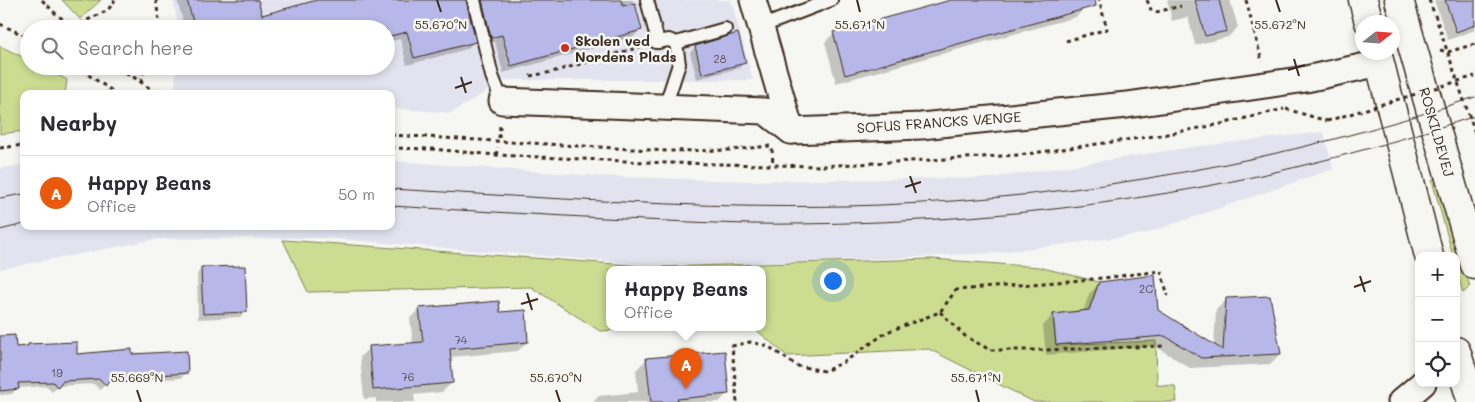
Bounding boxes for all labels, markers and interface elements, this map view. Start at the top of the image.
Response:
north arrow [1355,15,1400,60]
text: 55.670°N [415,16,467,32]
text: 55.671°N [835,16,885,32]
text: 55.672°N [1254,16,1306,32]
search box [20,20,395,75]
place label: Skolen ved Nordens Plads [575,31,677,66]
icon: search [38,34,66,62]
text: Search here [78,35,194,60]
marker: Skolen ved Nordens Plads [559,42,571,54]
house number: 28 [714,51,727,66]
street label: ROSKILDEVEJ [1415,85,1459,179]
street label: SOFUS FRANCKS VÆNGE [856,107,1022,137]
text: Nearby [40,109,117,136]
text: Happy Beans [87,170,211,195]
text: A [50,183,62,204]
text: 50 m [338,183,375,204]
text: Office [87,195,136,216]
map controls [1415,252,1460,387]
button: + [1415,252,1460,297]
popup [606,266,766,331]
your location [820,268,846,294]
text: Happy Beans [624,276,748,301]
house number: 2C [1139,281,1153,296]
button: − [1415,297,1460,342]
text: Office [624,301,673,322]
house number: 74 [455,332,468,347]
button: locate [1415,342,1460,387]
pin: A [670,348,702,389]
house number: 19 [51,365,63,380]
text: 55.669°N [111,369,163,385]
house number: 76 [402,369,414,384]
text: 55.670°N [530,369,582,385]
text: 55.671°N [951,369,1001,385]

